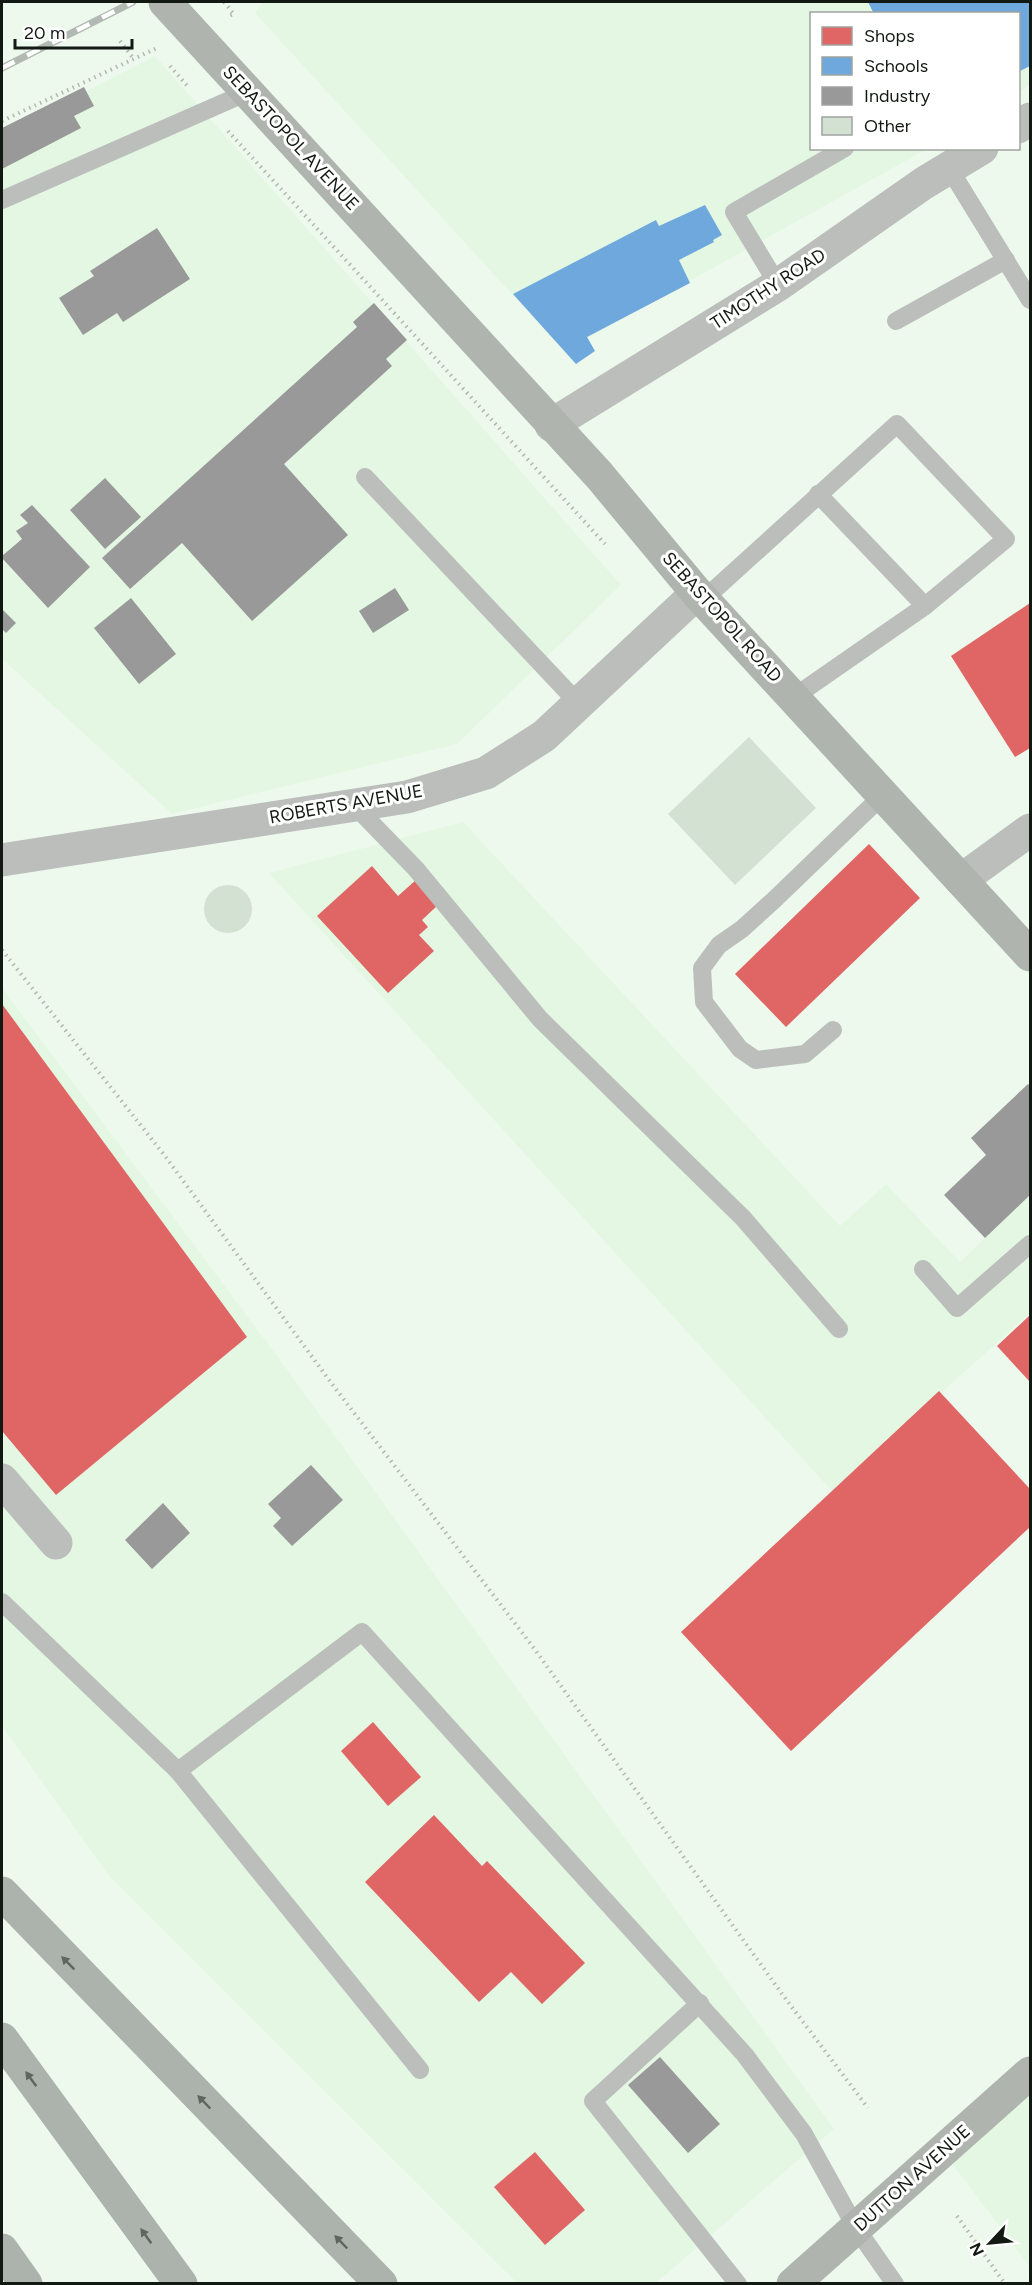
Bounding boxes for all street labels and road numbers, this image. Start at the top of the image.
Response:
street label: SEBASTOPOL AVENUE [218,61,364,215]
street label: TIMOTHY ROAD [706,244,830,334]
street label: SEBASTOPOL ROAD [658,547,786,687]
street label: ROBERTS AVENUE [268,780,424,828]
street label: DUTTON AVENUE [849,2120,975,2236]

